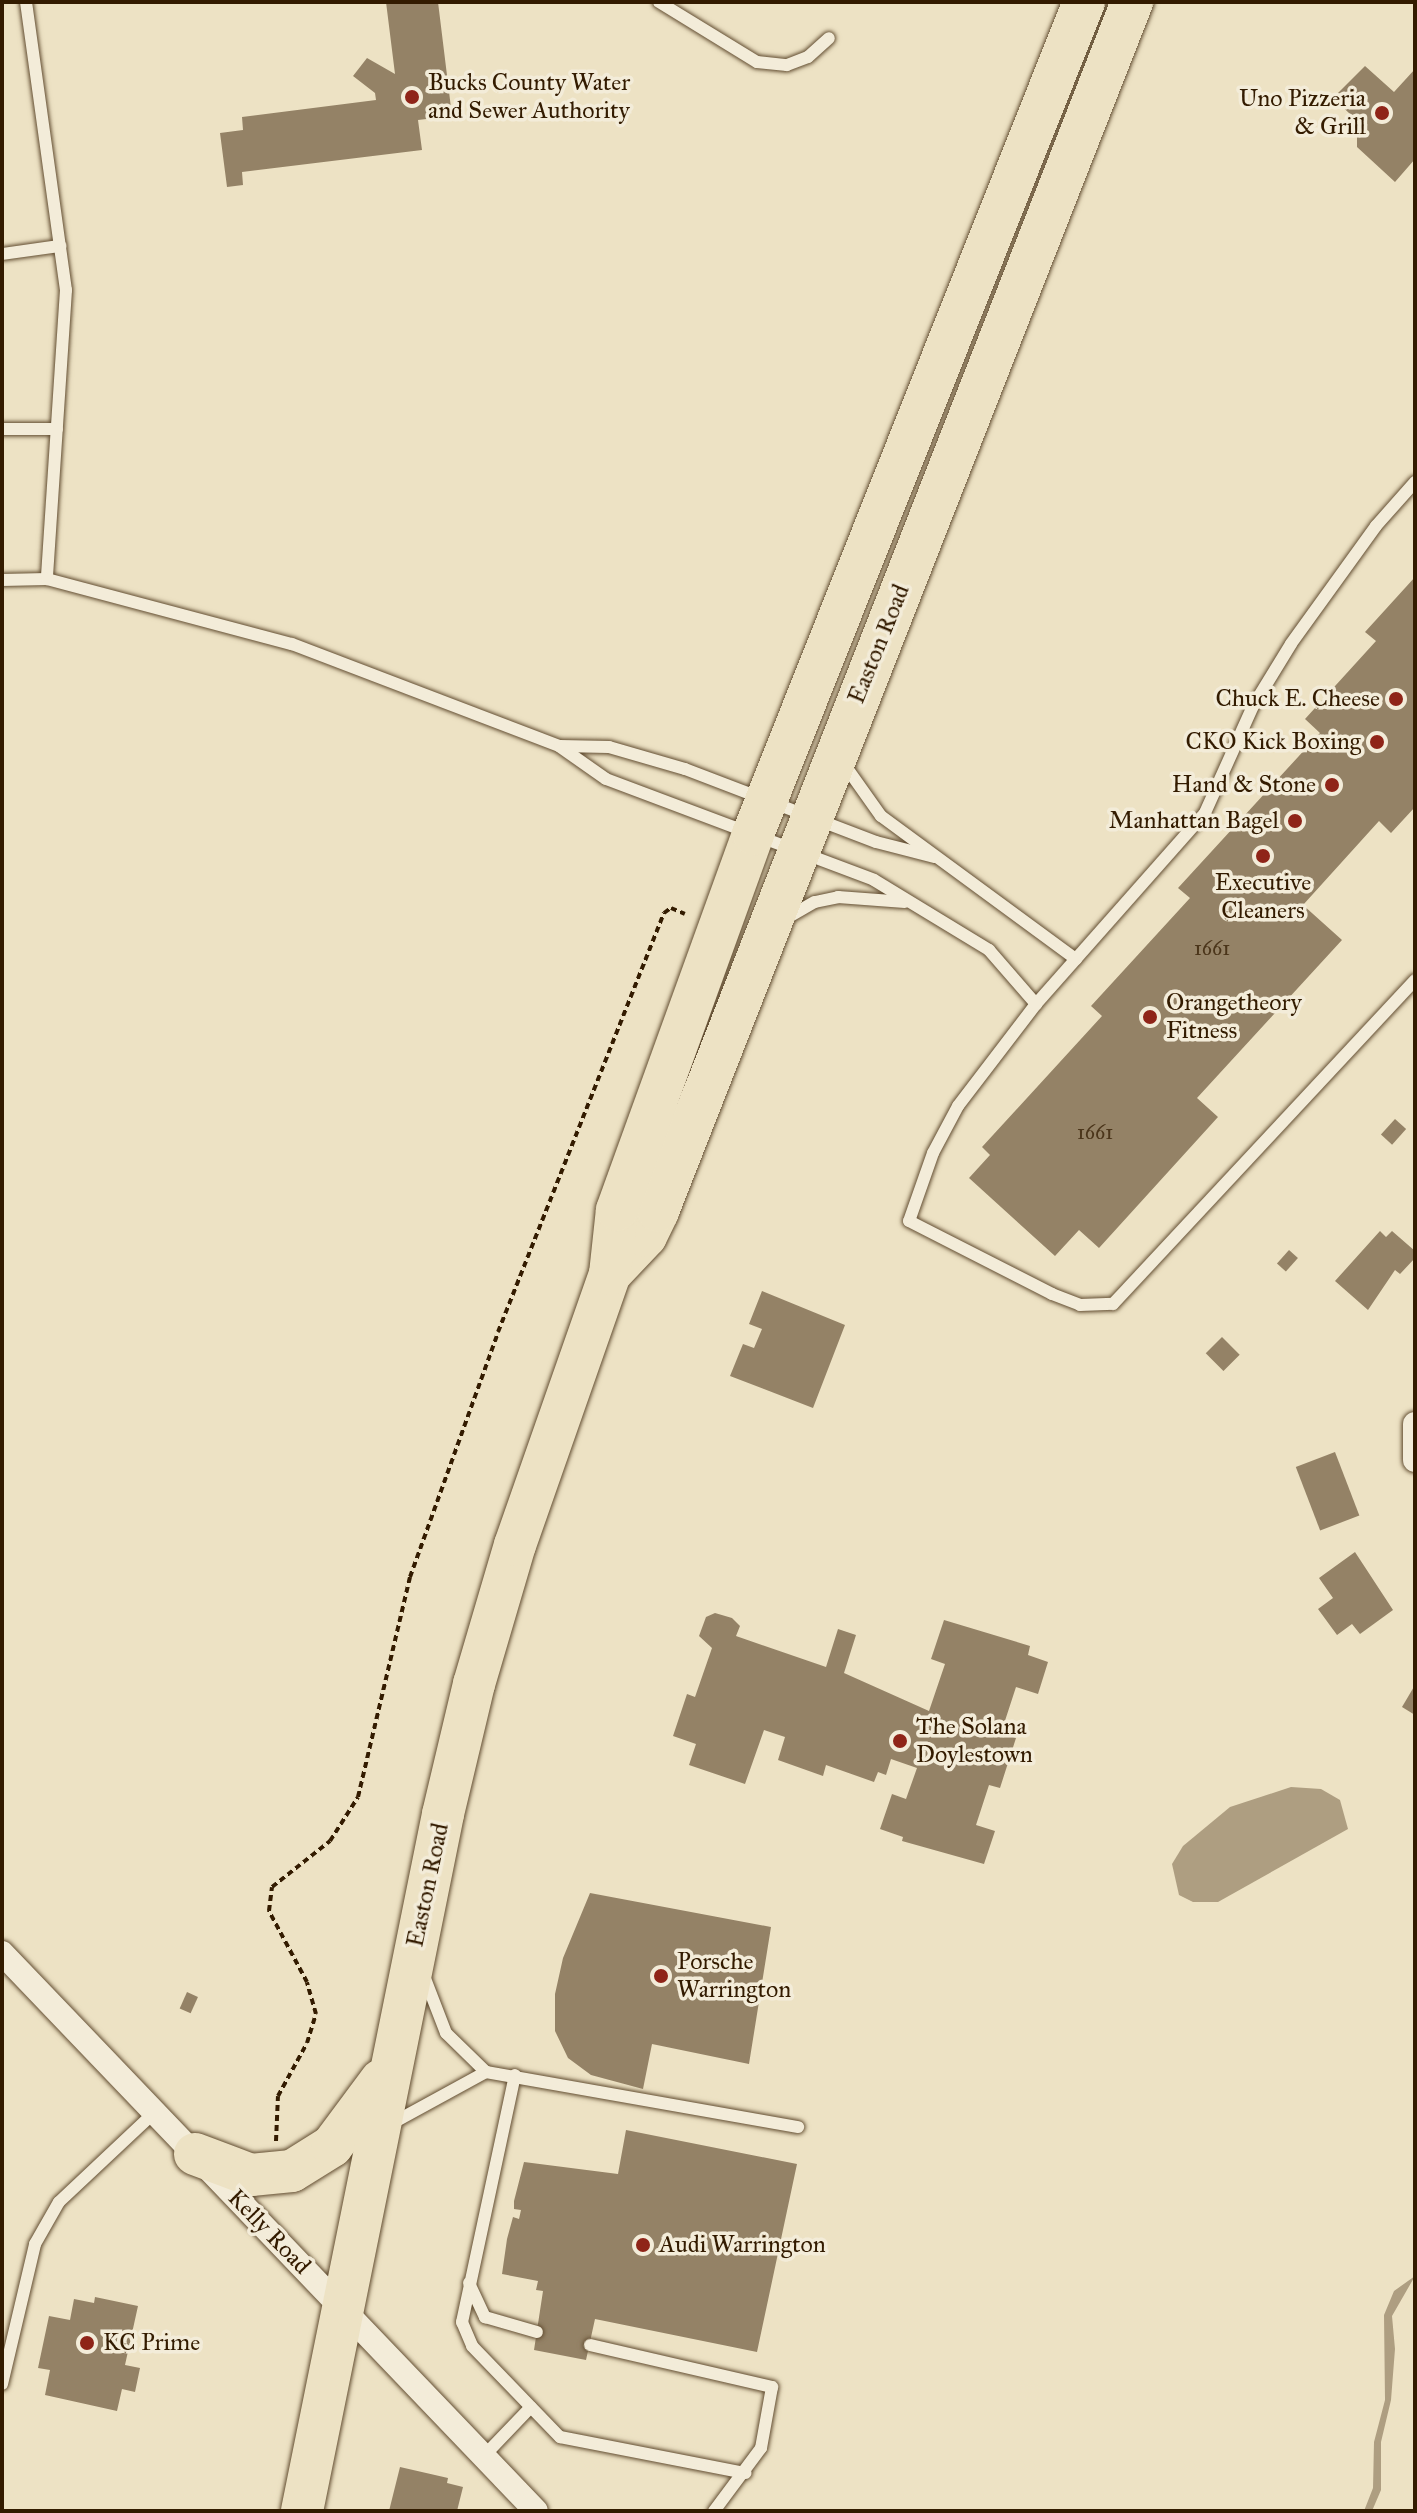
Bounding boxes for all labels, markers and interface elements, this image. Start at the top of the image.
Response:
place label: Bucks County Water and Sewer Authority [428,69,630,125]
place label: Uno Pizzeria & Grill [1239,85,1366,141]
marker: Bucks County Water and Sewer Authority [403,88,421,106]
marker: Uno Pizzeria & Grill [1373,104,1391,122]
street label: Easton Road [842,580,916,708]
place label: Chuck E. Cheese [1215,685,1380,713]
marker: Chuck E. Cheese [1387,690,1405,708]
place label: CKO Kick Boxing [1186,728,1361,756]
marker: CKO Kick Boxing [1368,733,1386,751]
place label: Hand & Stone [1172,771,1316,799]
marker: Hand & Stone [1323,776,1341,794]
place label: Manhattan Bagel [1109,807,1279,835]
marker: Manhattan Bagel [1286,812,1304,830]
marker: Executive Cleaners [1254,847,1272,865]
place label: Executive Cleaners [1215,869,1311,925]
house number: 1661 [1194,936,1230,960]
place label: Orangetheory Fitness [1166,989,1302,1045]
marker: Orangetheory Fitness [1141,1008,1159,1026]
house number: 1661 [1077,1120,1113,1144]
place label: The Solana Doylestown [916,1713,1033,1769]
marker: The Solana Doylestown [891,1732,909,1750]
street label: Easton Road [401,1820,455,1950]
place label: Porsche Warrington [677,1948,791,2004]
marker: Porsche Warrington [652,1967,670,1985]
street label: Kelly Road [222,2184,316,2280]
place label: Audi Warrington [659,2231,826,2259]
marker: Audi Warrington [634,2236,652,2254]
place label: KC Prime [103,2329,200,2357]
marker: KC Prime [78,2334,96,2352]

